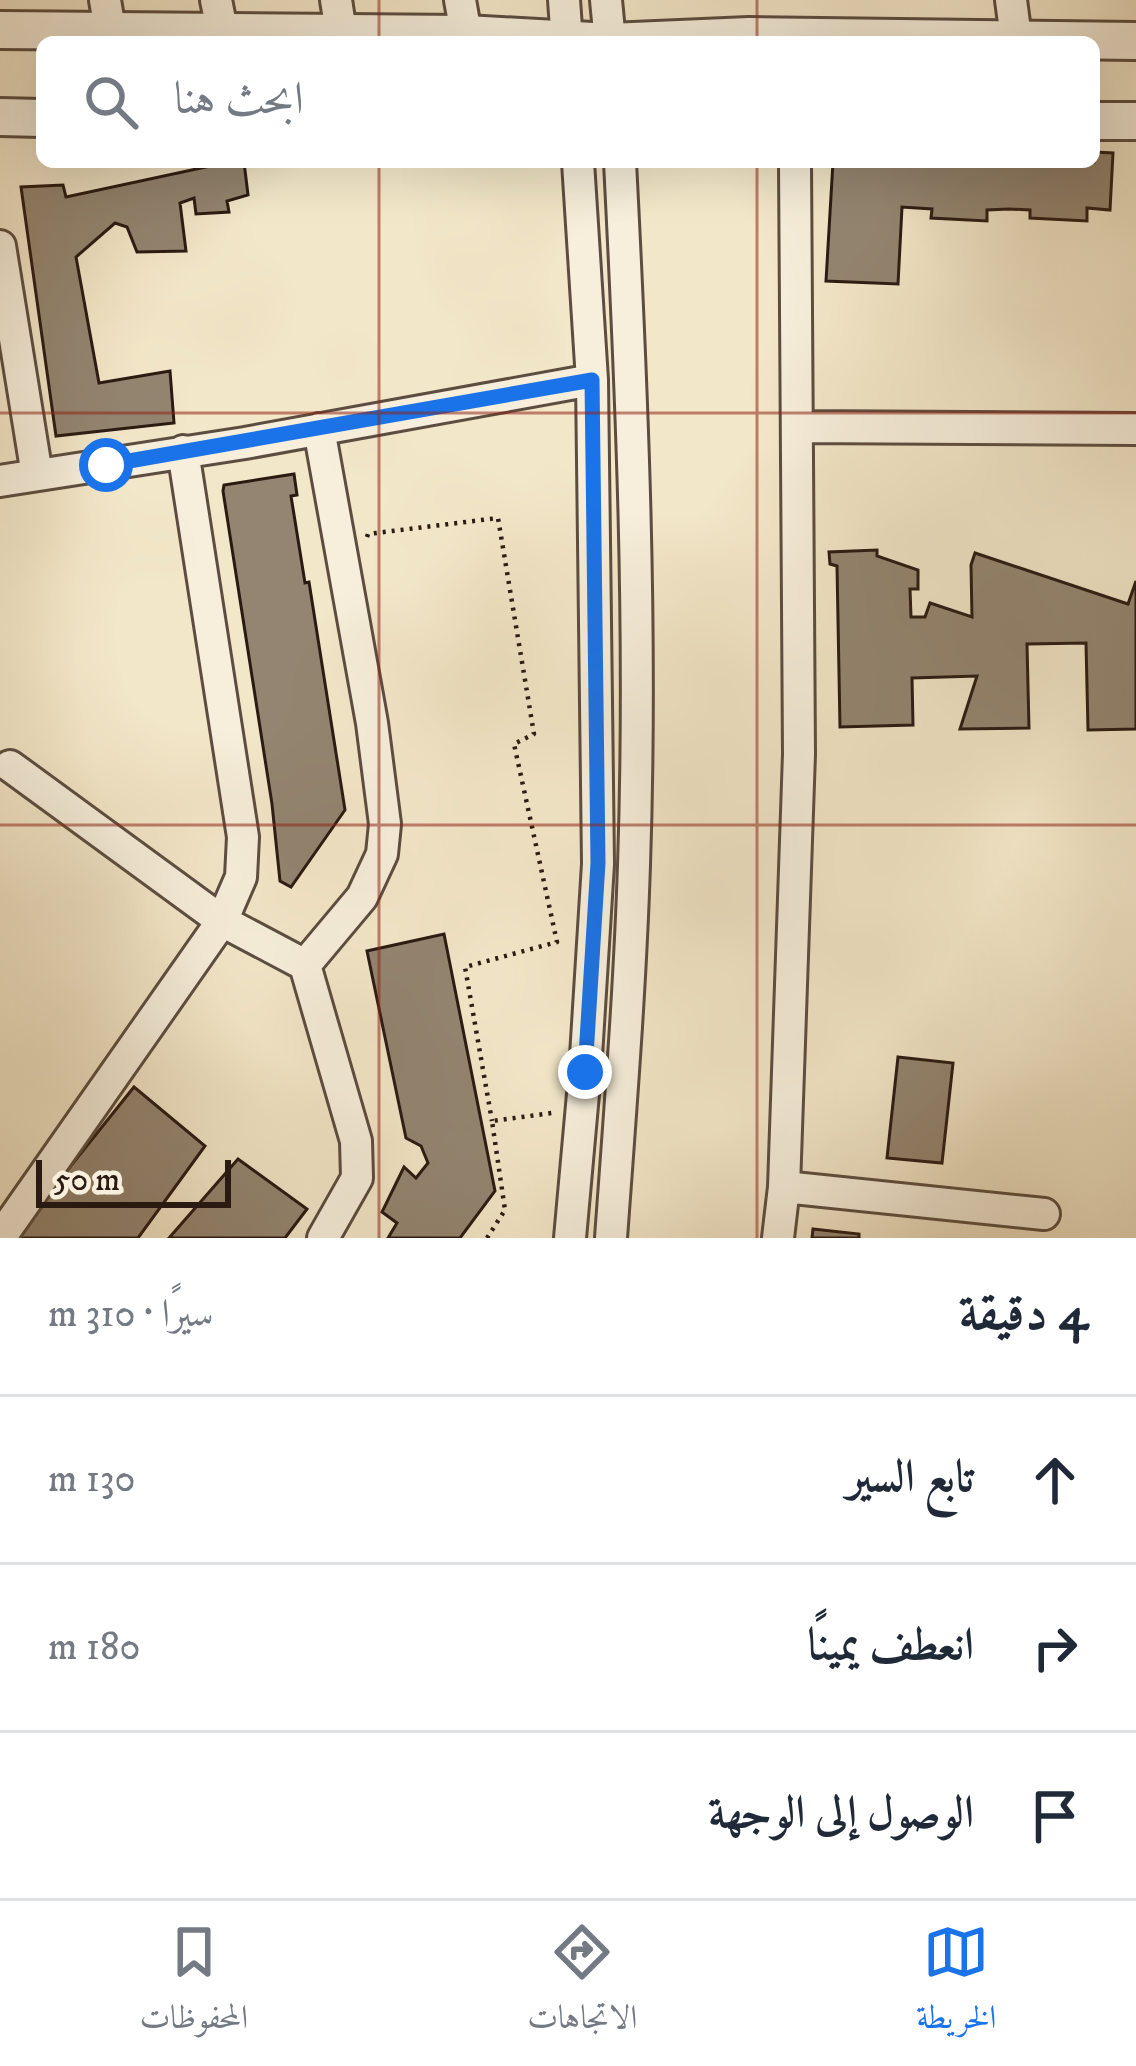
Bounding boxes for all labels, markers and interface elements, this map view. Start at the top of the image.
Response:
search box [36,36,1100,168]
icon: search [78,69,144,135]
text: ابحث هنا [174,72,304,128]
route start [79,438,133,492]
route end [558,1045,612,1099]
scale bar [36,1154,231,1207]
text: 50 m [54,1160,120,1201]
text: 4 دقيقة [959,1282,1088,1346]
text: سيرًا · 310 m [48,1290,214,1339]
icon: ahead [1022,1447,1088,1513]
text: تابع السير [847,1450,974,1506]
text: 130 m [48,1455,136,1504]
icon: right [1022,1615,1088,1681]
text: انعطف يمينًا [808,1618,974,1674]
text: 180 m [48,1623,141,1672]
icon: arrive [1022,1783,1088,1849]
text: الوصول إلى الوجهة [708,1786,974,1842]
tab: المحفوظات [139,1919,248,2049]
tab: الاتجاهات [527,1919,637,2049]
tab: الخريطة [916,1919,997,2049]

